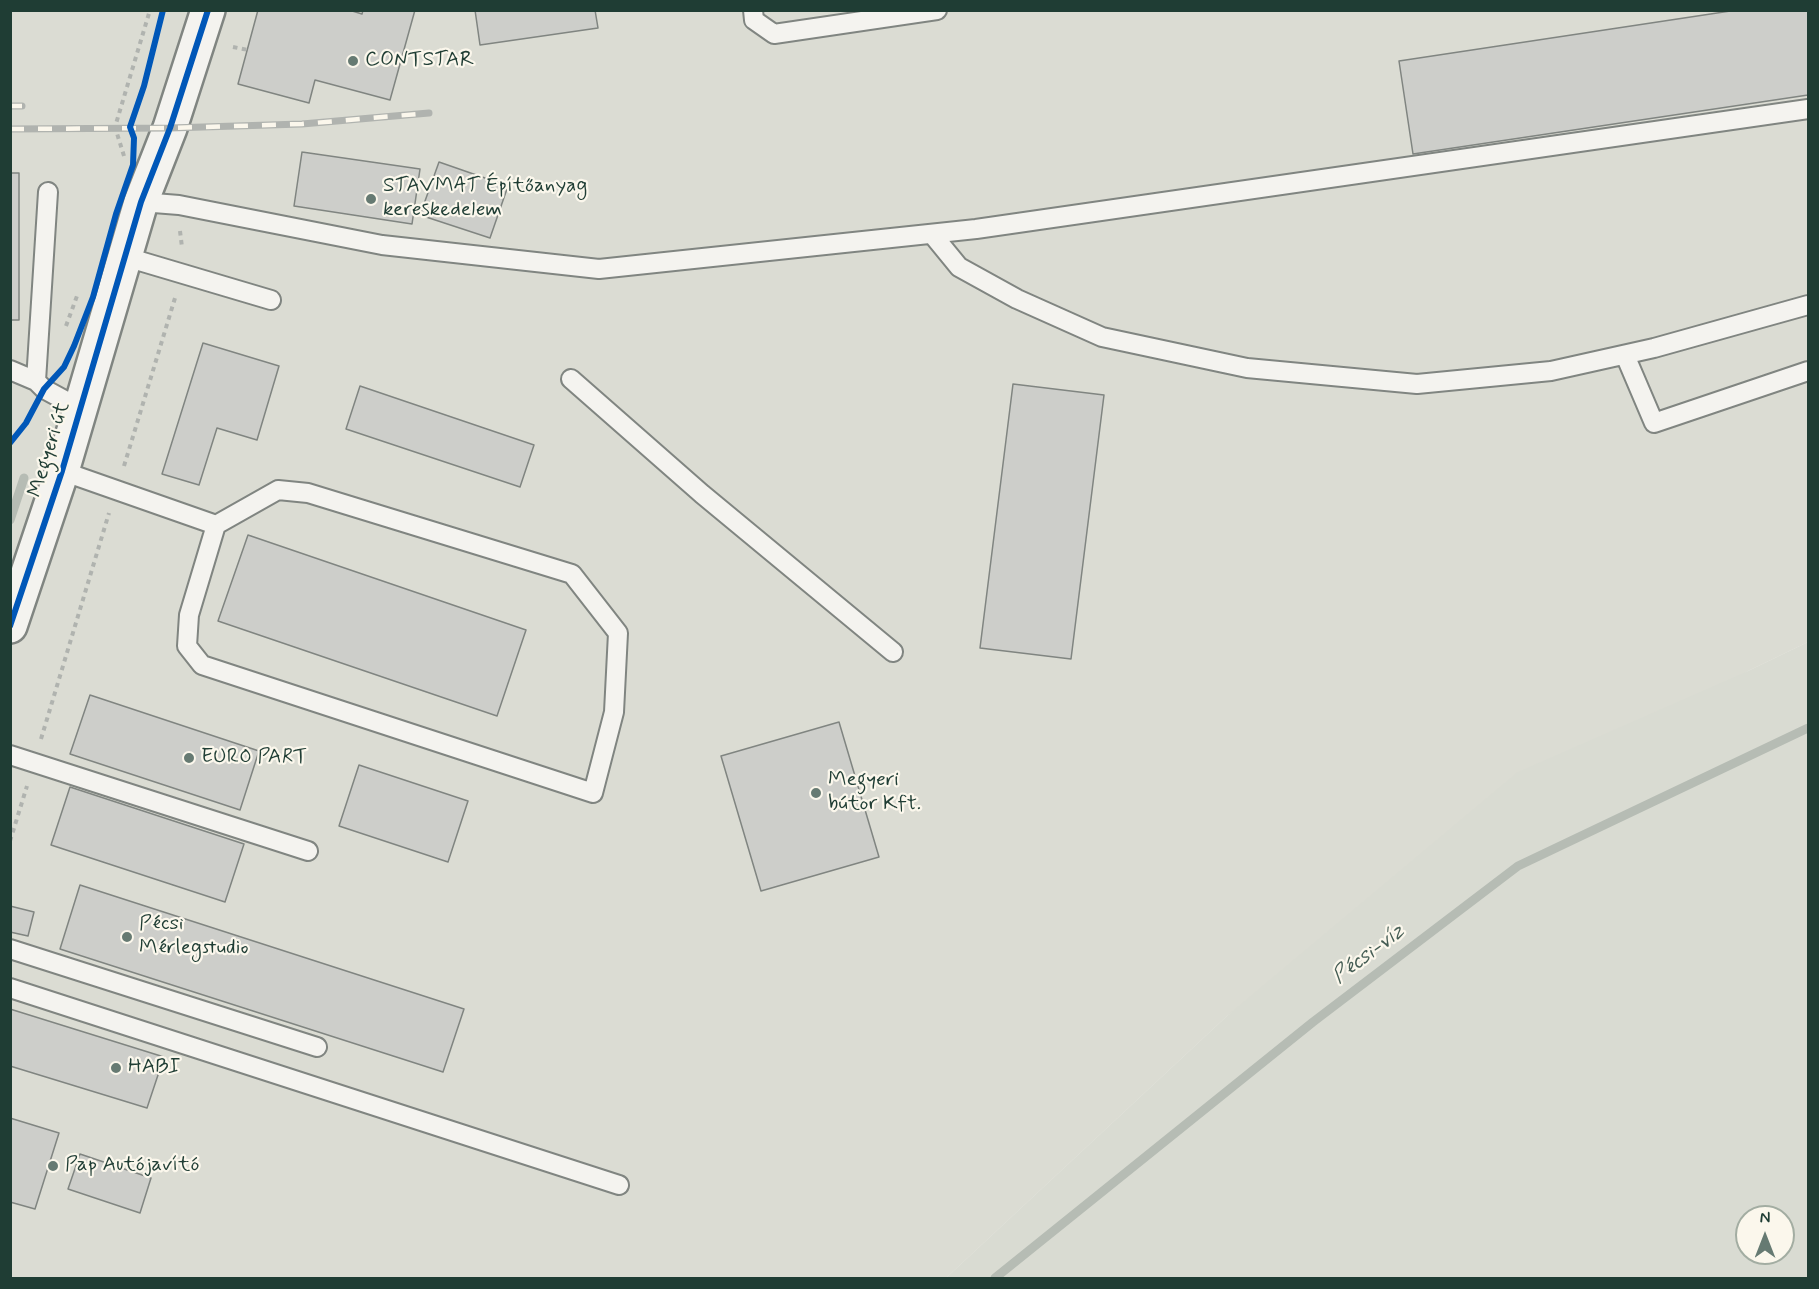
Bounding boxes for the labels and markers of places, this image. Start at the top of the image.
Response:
place label: CONTSTAR [365,48,474,74]
marker: CONTSTAR [346,54,360,68]
place label: STAVMAT Építőanyag kereskedelem [383,174,587,224]
marker: STAVMAT Építőanyag kereskedelem [364,192,378,206]
place label: EURO PART [201,745,307,771]
marker: EURO PART [182,751,196,765]
place label: Megyeri bútor Kft. [828,768,921,818]
marker: Megyeri bútor Kft. [809,786,823,800]
place label: Pécsi Mérlegstudio [139,912,249,962]
marker: Pécsi Mérlegstudio [120,930,134,944]
place label: HABI [128,1055,180,1081]
marker: HABI [109,1061,123,1075]
place label: Pap Autójavító [65,1153,199,1179]
marker: Pap Autójavító [46,1159,60,1173]

